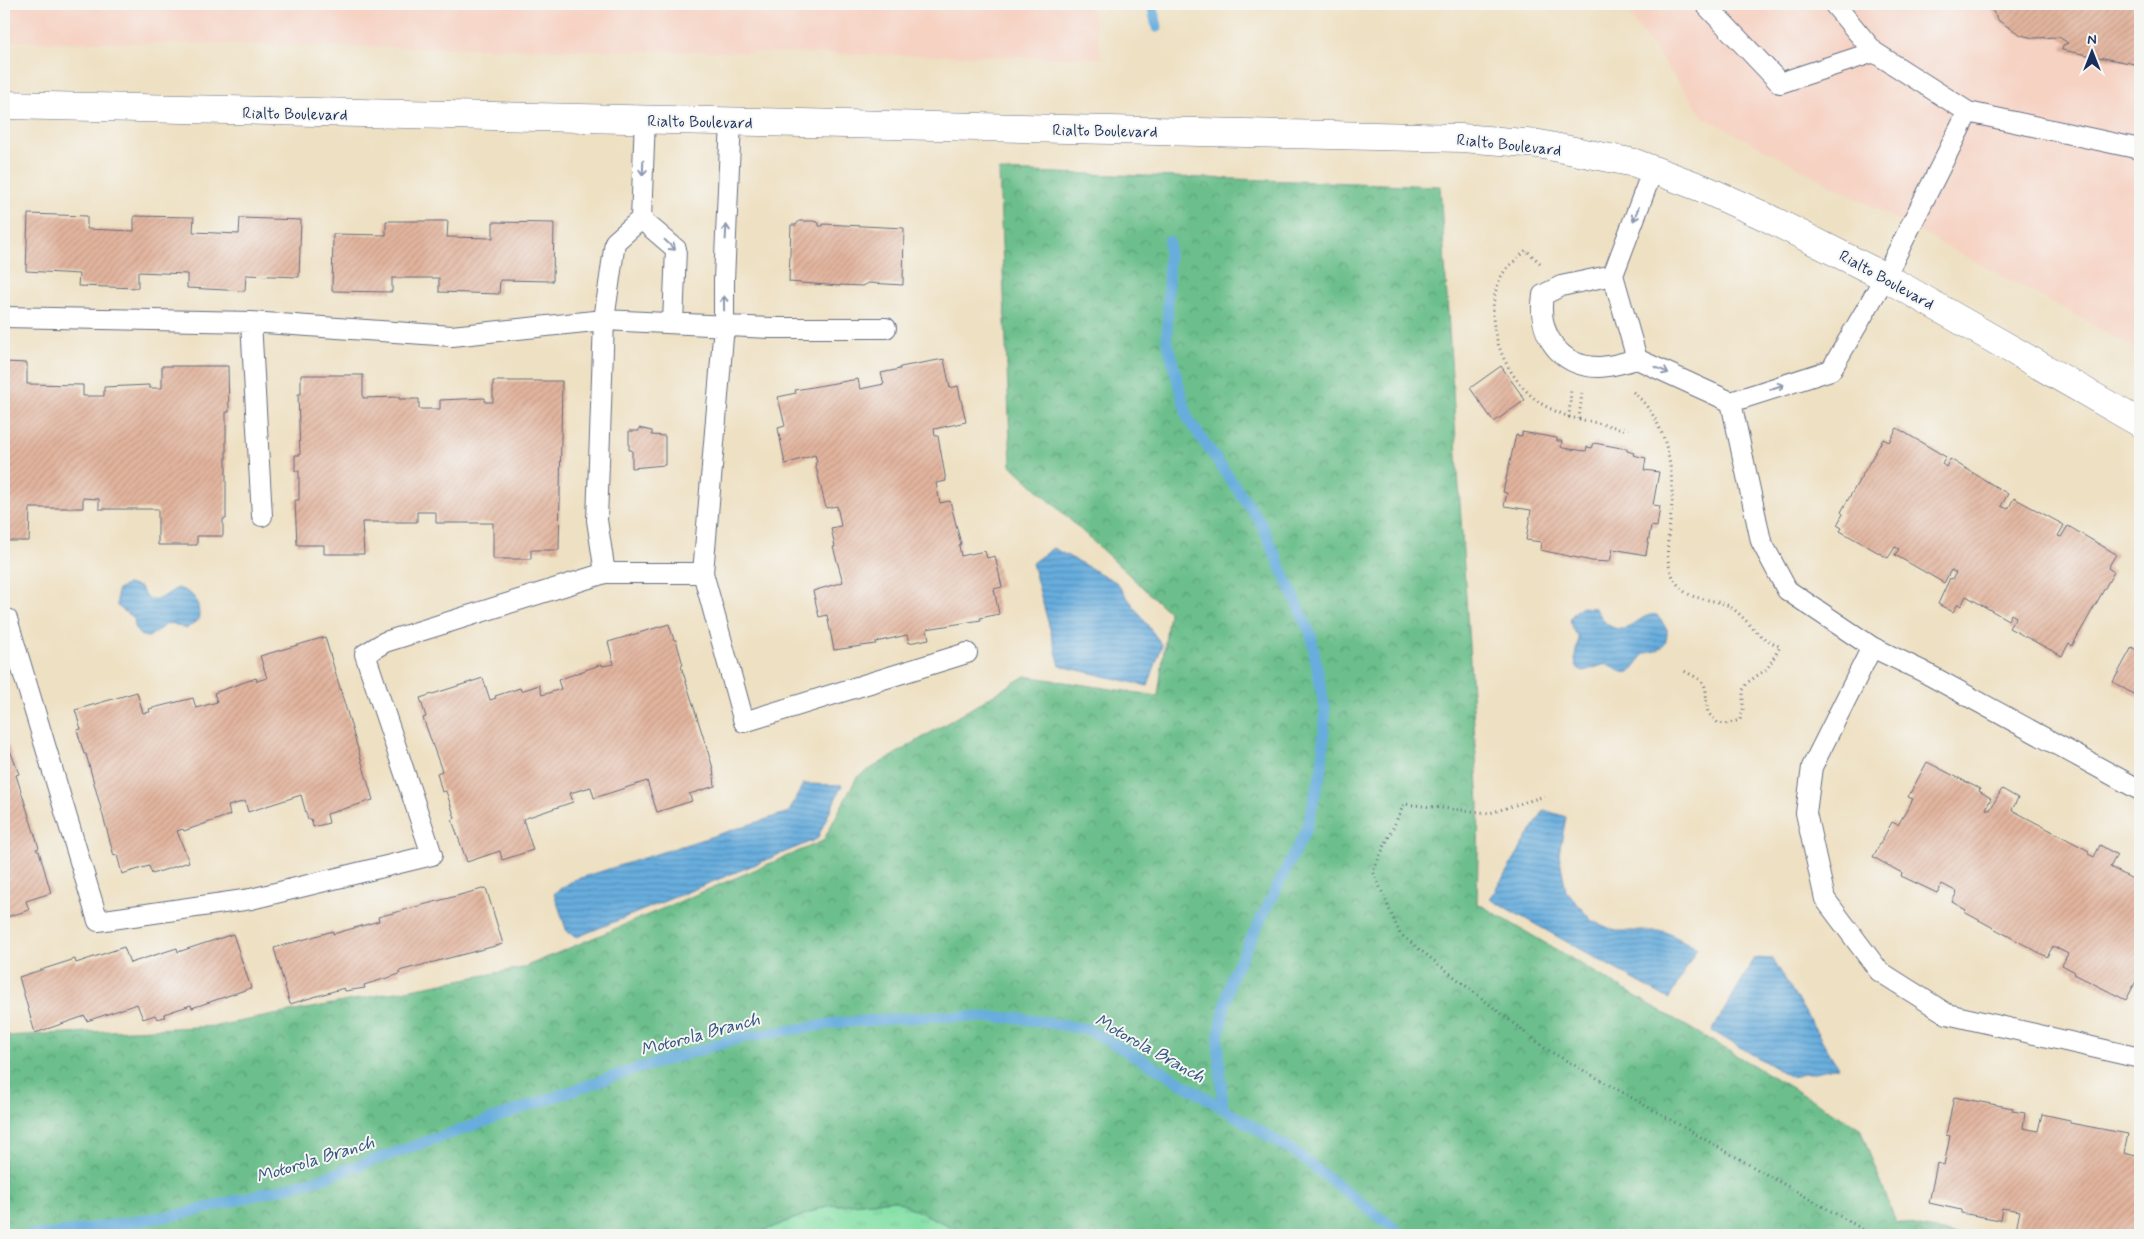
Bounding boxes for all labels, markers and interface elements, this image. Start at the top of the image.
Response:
north arrow [2066,28,2116,78]
text: N [2087,31,2097,49]
street label: Rialto Boulevard [242,103,348,126]
street label: Rialto Boulevard [647,111,753,134]
street label: Rialto Boulevard [1052,120,1158,143]
street label: Rialto Boulevard [1455,130,1562,161]
one-way arrow [638,160,647,176]
one-way arrow [1631,206,1640,221]
one-way arrow [722,224,731,240]
one-way arrow [664,239,676,251]
street label: Rialto Boulevard [1835,246,1937,315]
one-way arrow [719,295,729,312]
one-way arrow [1654,366,1669,376]
one-way arrow [1769,382,1785,391]
water label: Motorola Branch [638,1007,763,1062]
water label: Motorola Branch [1090,1009,1209,1089]
water label: Motorola Branch [253,1130,378,1189]

